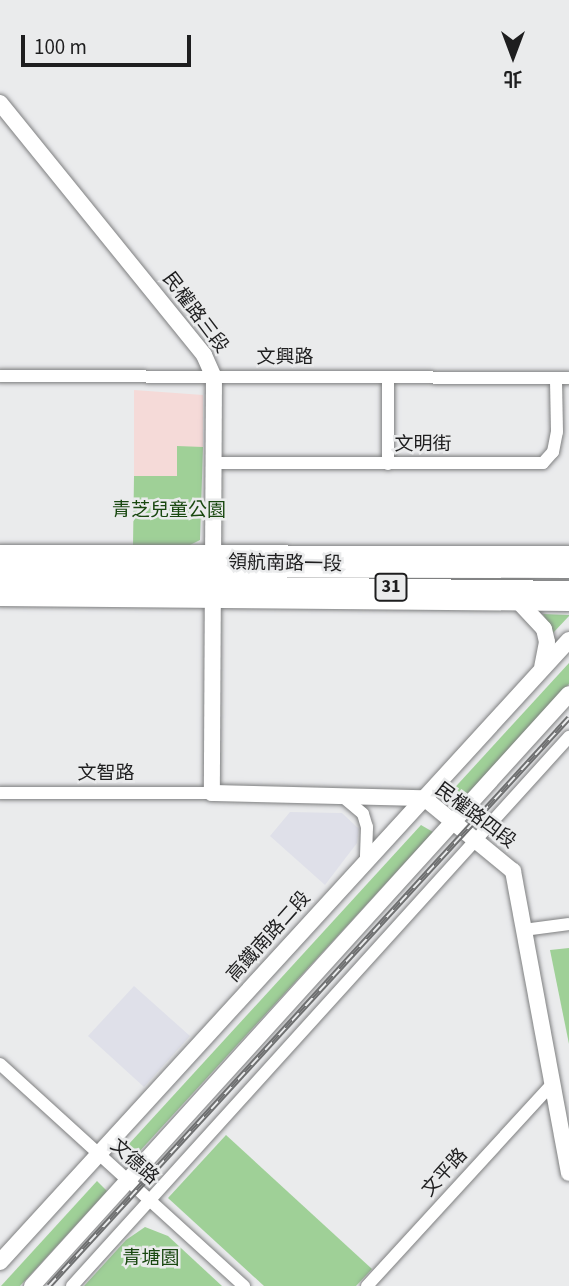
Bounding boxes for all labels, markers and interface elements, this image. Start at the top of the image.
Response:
scale bar [24,21,194,65]
north arrow [478,21,548,91]
text: 100 m [34,32,87,62]
text: 北 [504,64,523,91]
street label: 民權路三段 [157,268,233,358]
street label: 文興路 [257,347,313,369]
street label: 文明街 [395,434,451,456]
park label: 青芝兒童公園 [112,500,226,522]
street label: 領航南路一段 [228,552,342,576]
road number: 31 [374,572,408,602]
street label: 文智路 [78,763,134,785]
street label: 民權路四段 [430,778,520,854]
street label: 高鐵南路二段 [222,887,316,987]
street label: 文德路 [105,1134,163,1190]
street label: 文平路 [417,1144,473,1202]
park label: 青塘園 [123,1248,179,1270]

